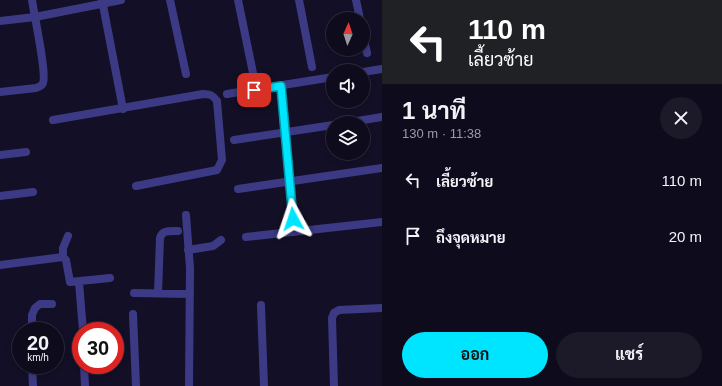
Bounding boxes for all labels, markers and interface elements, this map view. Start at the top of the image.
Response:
north arrow [326,12,370,56]
map controls [326,12,370,160]
text: 110 m [468,14,546,45]
icon: left [402,16,454,68]
text: เลี้ยวซ้าย [468,50,534,70]
button: sound [326,64,370,108]
pin [237,73,271,107]
icon: arrive [243,79,265,101]
text: 1 นาที [402,97,466,124]
button: close [660,97,702,139]
button: layers [326,116,370,160]
text: 130 m · 11:38 [402,126,481,141]
icon: left [402,169,424,191]
text: 110 m [661,172,702,189]
text: เลี้ยวซ้าย [436,173,493,190]
position arrow [272,198,314,240]
icon: arrive [402,225,424,247]
text: 20 m [669,228,702,245]
text: ถึงจุดหมาย [436,229,506,246]
speed limit sign: 30 [72,322,124,374]
text: 20 [27,332,49,354]
button: ออก [402,332,548,378]
button: แชร์ [556,332,702,378]
text: km/h [27,352,49,363]

